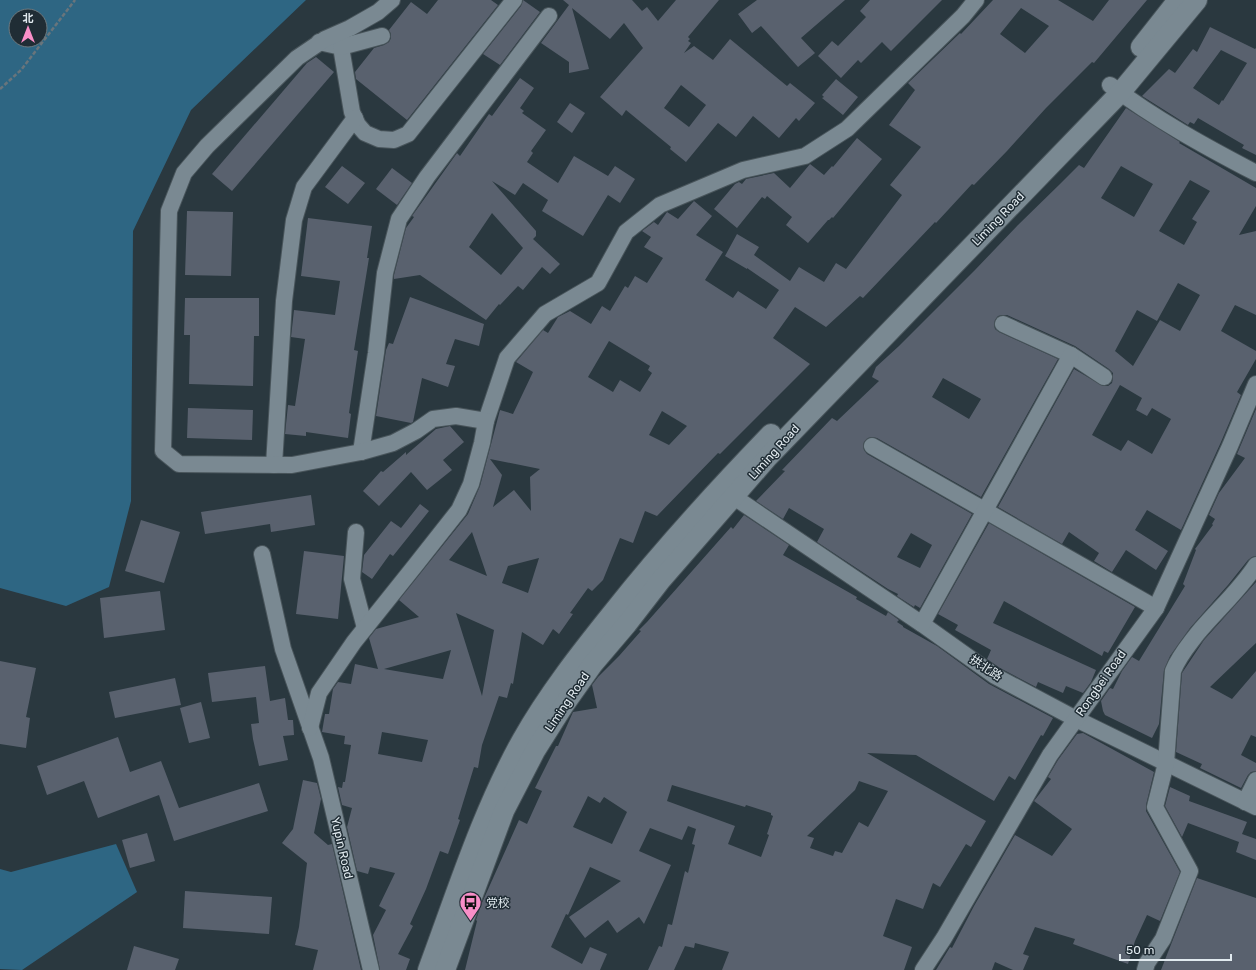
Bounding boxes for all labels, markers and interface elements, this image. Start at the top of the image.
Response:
north arrow [8,8,48,48]
text: 北 [23,12,34,25]
street label: Liming Road [969,189,1027,249]
street label: Liming Road [746,422,802,482]
street label: Rongbei Road [1073,647,1129,719]
street label: 拱北路 [967,652,1005,684]
street label: Liming Road [542,669,592,735]
street label: Yupin Road [328,816,356,880]
bus stop icon: 党校 [457,890,483,923]
place label: 党校 [486,896,510,910]
scale bar [1120,936,1231,962]
text: 50 m [1126,943,1154,957]

